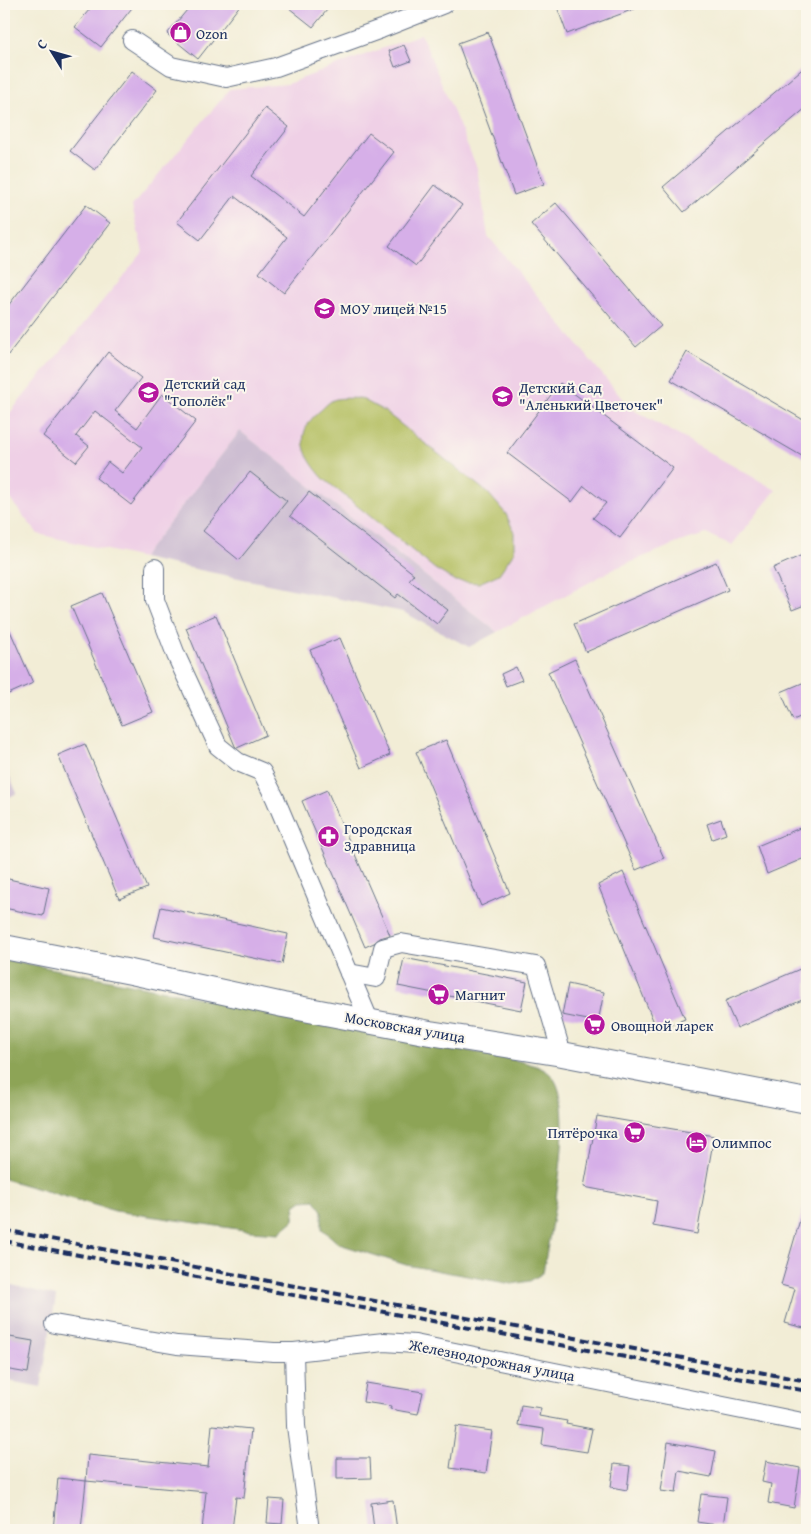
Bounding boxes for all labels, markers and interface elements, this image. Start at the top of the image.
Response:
shop icon: Ozon [168,21,192,45]
place label: Ozon [196,23,228,44]
north arrow [28,28,78,78]
text: С [31,35,52,53]
school or university icon: МОУ лицей №15 [312,296,336,320]
place label: МОУ лицей №15 [340,298,447,319]
place label: Детский сад "Тополёк" [163,373,245,411]
place label: Детский Сад "Аленький Цветочек" [518,377,663,415]
school or university icon: Детский сад "Тополёк" [136,380,160,404]
school or university icon: Детский Сад "Аленький Цветочек" [491,384,515,408]
place label: Городская Здравница [344,818,417,856]
pharmacy icon: Городская Здравница [316,825,340,849]
supermarket icon: Магнит [427,982,451,1006]
place label: Магнит [455,984,506,1005]
street label: Московская улица [343,1006,468,1048]
supermarket icon: Овощной ларек [583,1013,607,1037]
place label: Овощной ларек [611,1015,714,1036]
supermarket icon: Пятёрочка [622,1120,646,1144]
place label: Пятёрочка [548,1122,619,1143]
hotel icon: Олимпос [684,1130,708,1154]
place label: Олимпос [712,1132,772,1153]
street label: Железнодорожная улица [406,1333,577,1387]

